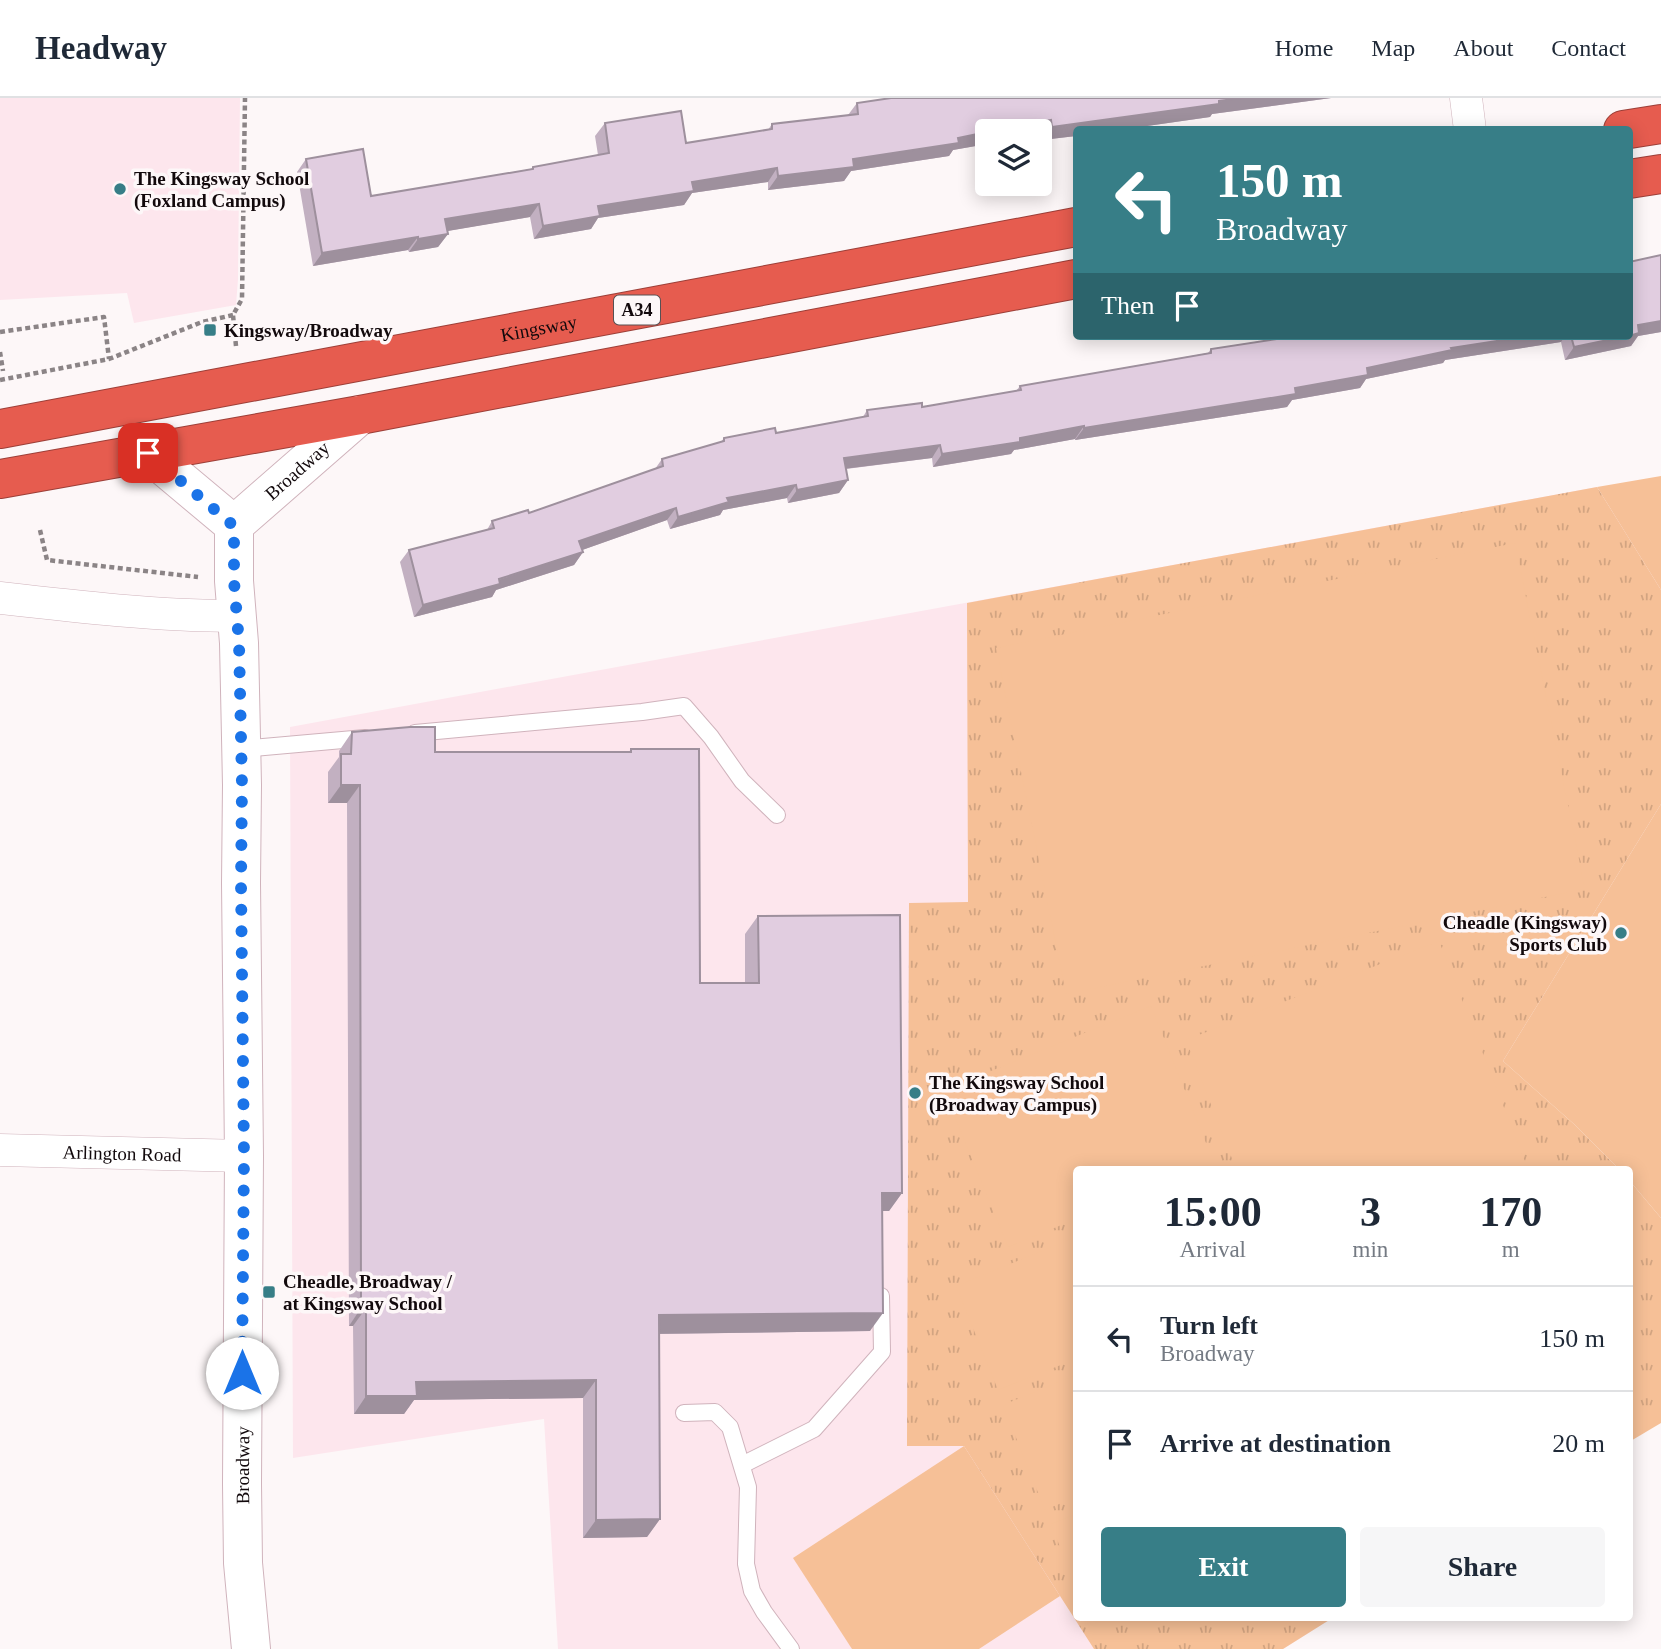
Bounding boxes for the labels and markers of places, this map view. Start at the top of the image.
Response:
place label: The Kingsway School (Foxland Campus) [134,168,309,212]
marker: The Kingsway School (Foxland Campus) [112,181,128,197]
place label: Kingsway/Broadway [224,320,393,341]
marker: Kingsway/Broadway [202,322,218,338]
pin [118,423,178,483]
place label: Cheadle (Kingsway) Sports Club [1443,912,1607,955]
marker: Cheadle (Kingsway) Sports Club [1613,925,1629,941]
place label: The Kingsway School (Broadway Campus) [929,1072,1104,1116]
marker: The Kingsway School (Broadway Campus) [907,1085,923,1101]
place label: Cheadle, Broadway / at Kingsway School [283,1271,453,1314]
marker: Cheadle, Broadway / at Kingsway School [261,1284,277,1300]

